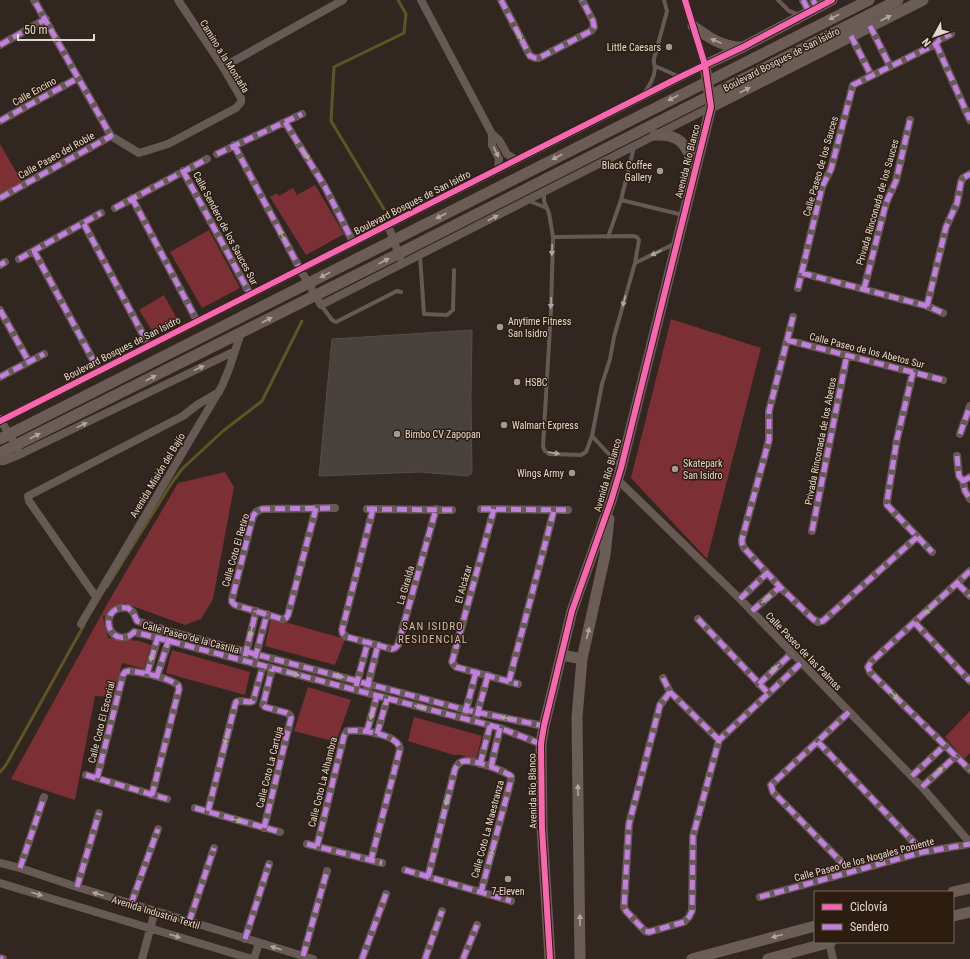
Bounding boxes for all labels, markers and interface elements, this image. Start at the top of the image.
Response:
one-way arrow [828,14,840,21]
one-way arrow [881,15,892,21]
scale bar [18,16,94,42]
north arrow [914,16,954,56]
street label: Camino a la Montaña [198,18,252,95]
text: 50 m [24,23,48,37]
street label: Boulevard Bosques de San Isidro [721,25,841,94]
one-way arrow [516,29,522,40]
text: N [919,35,934,49]
one-way arrow [710,38,722,44]
place label: Little Caesars [607,42,661,53]
marker: Little Caesars [664,42,674,52]
street label: Calle Encino [10,75,58,108]
one-way arrow [740,86,751,93]
one-way arrow [667,95,678,102]
street label: Calle Paseo de los Sauces [801,114,840,217]
street label: Avenida Río Blanco [673,123,702,199]
street label: Calle Paseo del Roble [16,130,97,181]
street label: Privada Rinconada de los Sauces [854,137,901,266]
one-way arrow [493,146,499,158]
one-way arrow [302,149,309,161]
one-way arrow [551,154,562,160]
place label: Black Coffee Gallery [602,160,652,183]
marker: Black Coffee Gallery [655,166,665,176]
street label: Boulevard Bosques de San Isidro [352,168,472,237]
street label: Calle Sendero de los Sauces Sur [191,170,260,287]
one-way arrow [435,213,446,219]
one-way arrow [488,215,499,221]
one-way arrow [279,229,285,241]
one-way arrow [549,244,556,256]
one-way arrow [650,250,661,256]
one-way arrow [378,258,389,265]
one-way arrow [319,271,330,278]
one-way arrow [621,295,627,307]
one-way arrow [548,297,554,310]
street label: Boulevard Bosques de San Isidro [62,314,182,383]
one-way arrow [262,316,273,323]
place label: Anytime Fitness San Isidro [508,316,572,339]
marker: Anytime Fitness San Isidro [495,322,505,332]
street label: Calle Paseo de los Abetos Sur [808,331,926,370]
one-way arrow [193,365,204,371]
one-way arrow [145,375,157,381]
street label: Privada Rinconada de los Abetos [803,376,838,506]
marker: HSBC [512,377,522,387]
place label: HSBC [525,377,548,388]
marker: Walmart Express [499,420,509,430]
place label: Walmart Express [512,420,579,431]
one-way arrow [76,422,87,428]
marker: Bimbo CV Zapopan [392,429,402,439]
place label: Bimbo CV Zapopan [405,429,481,440]
street label: Avenida Misión del Bajío [128,431,187,519]
one-way arrow [29,433,41,439]
street label: Avenida Río Blanco [592,437,623,513]
one-way arrow [547,450,560,456]
place label: Skatepark San Isidro [683,458,723,481]
marker: Skatepark San Isidro [670,464,680,474]
place label: Wings Army [517,468,564,479]
marker: Wings Army [567,468,577,478]
street label: Calle Coto El Retiro [220,512,251,588]
street label: La Giralda [395,564,416,606]
street label: El Alcázar [453,564,474,605]
one-way arrow [761,595,771,604]
one-way arrow [924,605,934,614]
street label: Calle Paseo de las Palmas [763,610,844,693]
street label: Calle Paseo de la Castilla [141,619,241,656]
district label: SAN ISIDRO RESIDENCIAL [398,620,468,646]
one-way arrow [248,626,254,638]
one-way arrow [585,627,591,639]
one-way arrow [149,650,155,662]
one-way arrow [770,664,780,673]
one-way arrow [288,671,300,677]
one-way arrow [333,673,345,679]
street label: Calle Coto El Escorial [86,680,117,764]
one-way arrow [889,690,899,700]
one-way arrow [413,705,426,711]
one-way arrow [369,708,375,720]
one-way arrow [500,715,512,721]
street label: Calle Coto La Cartuja [254,725,285,809]
one-way arrow [223,733,229,745]
street label: Calle Coto La Alhambra [306,736,339,828]
street label: Avenida Río Blanco [526,753,539,829]
one-way arrow [934,766,944,776]
street label: Calle Coto La Maestranza [469,779,506,879]
one-way arrow [575,783,581,796]
one-way arrow [444,794,450,806]
one-way arrow [230,817,242,823]
street label: Calle Paseo de los Nogales Poniente [793,835,936,884]
one-way arrow [489,848,495,861]
marker: 7-Eleven [503,874,513,884]
place label: 7-Eleven [491,886,525,897]
one-way arrow [32,891,44,897]
one-way arrow [91,891,103,897]
legend [814,891,954,943]
street label: Avenida Industria Textil [110,894,201,931]
text: Ciclovía [850,900,888,914]
one-way arrow [577,913,583,926]
text: Sendero [850,920,889,934]
one-way arrow [169,933,181,939]
one-way arrow [771,933,783,939]
one-way arrow [269,945,281,951]

